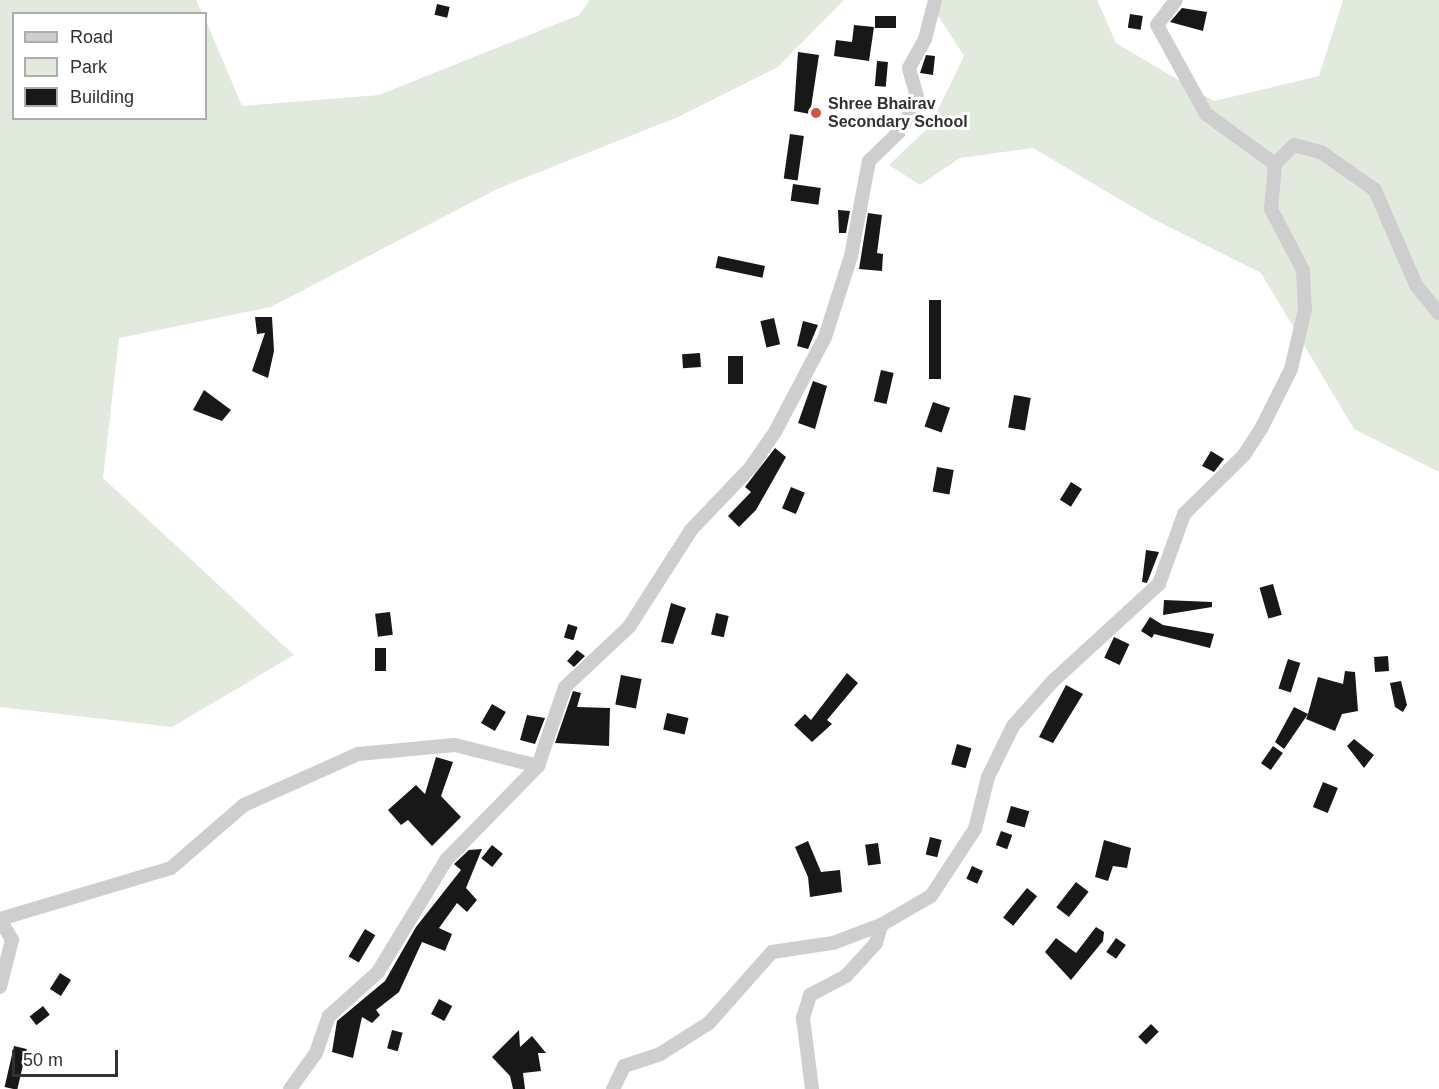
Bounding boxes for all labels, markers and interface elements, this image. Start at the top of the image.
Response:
legend [12,12,207,120]
text: Road [70,27,113,47]
text: Park [70,57,107,77]
text: Building [70,87,134,107]
place label: Shree Bhairav Secondary School [828,94,968,132]
marker: Shree Bhairav Secondary School [809,106,823,120]
scale bar [15,1038,122,1076]
text: 50 m [23,1050,63,1070]

